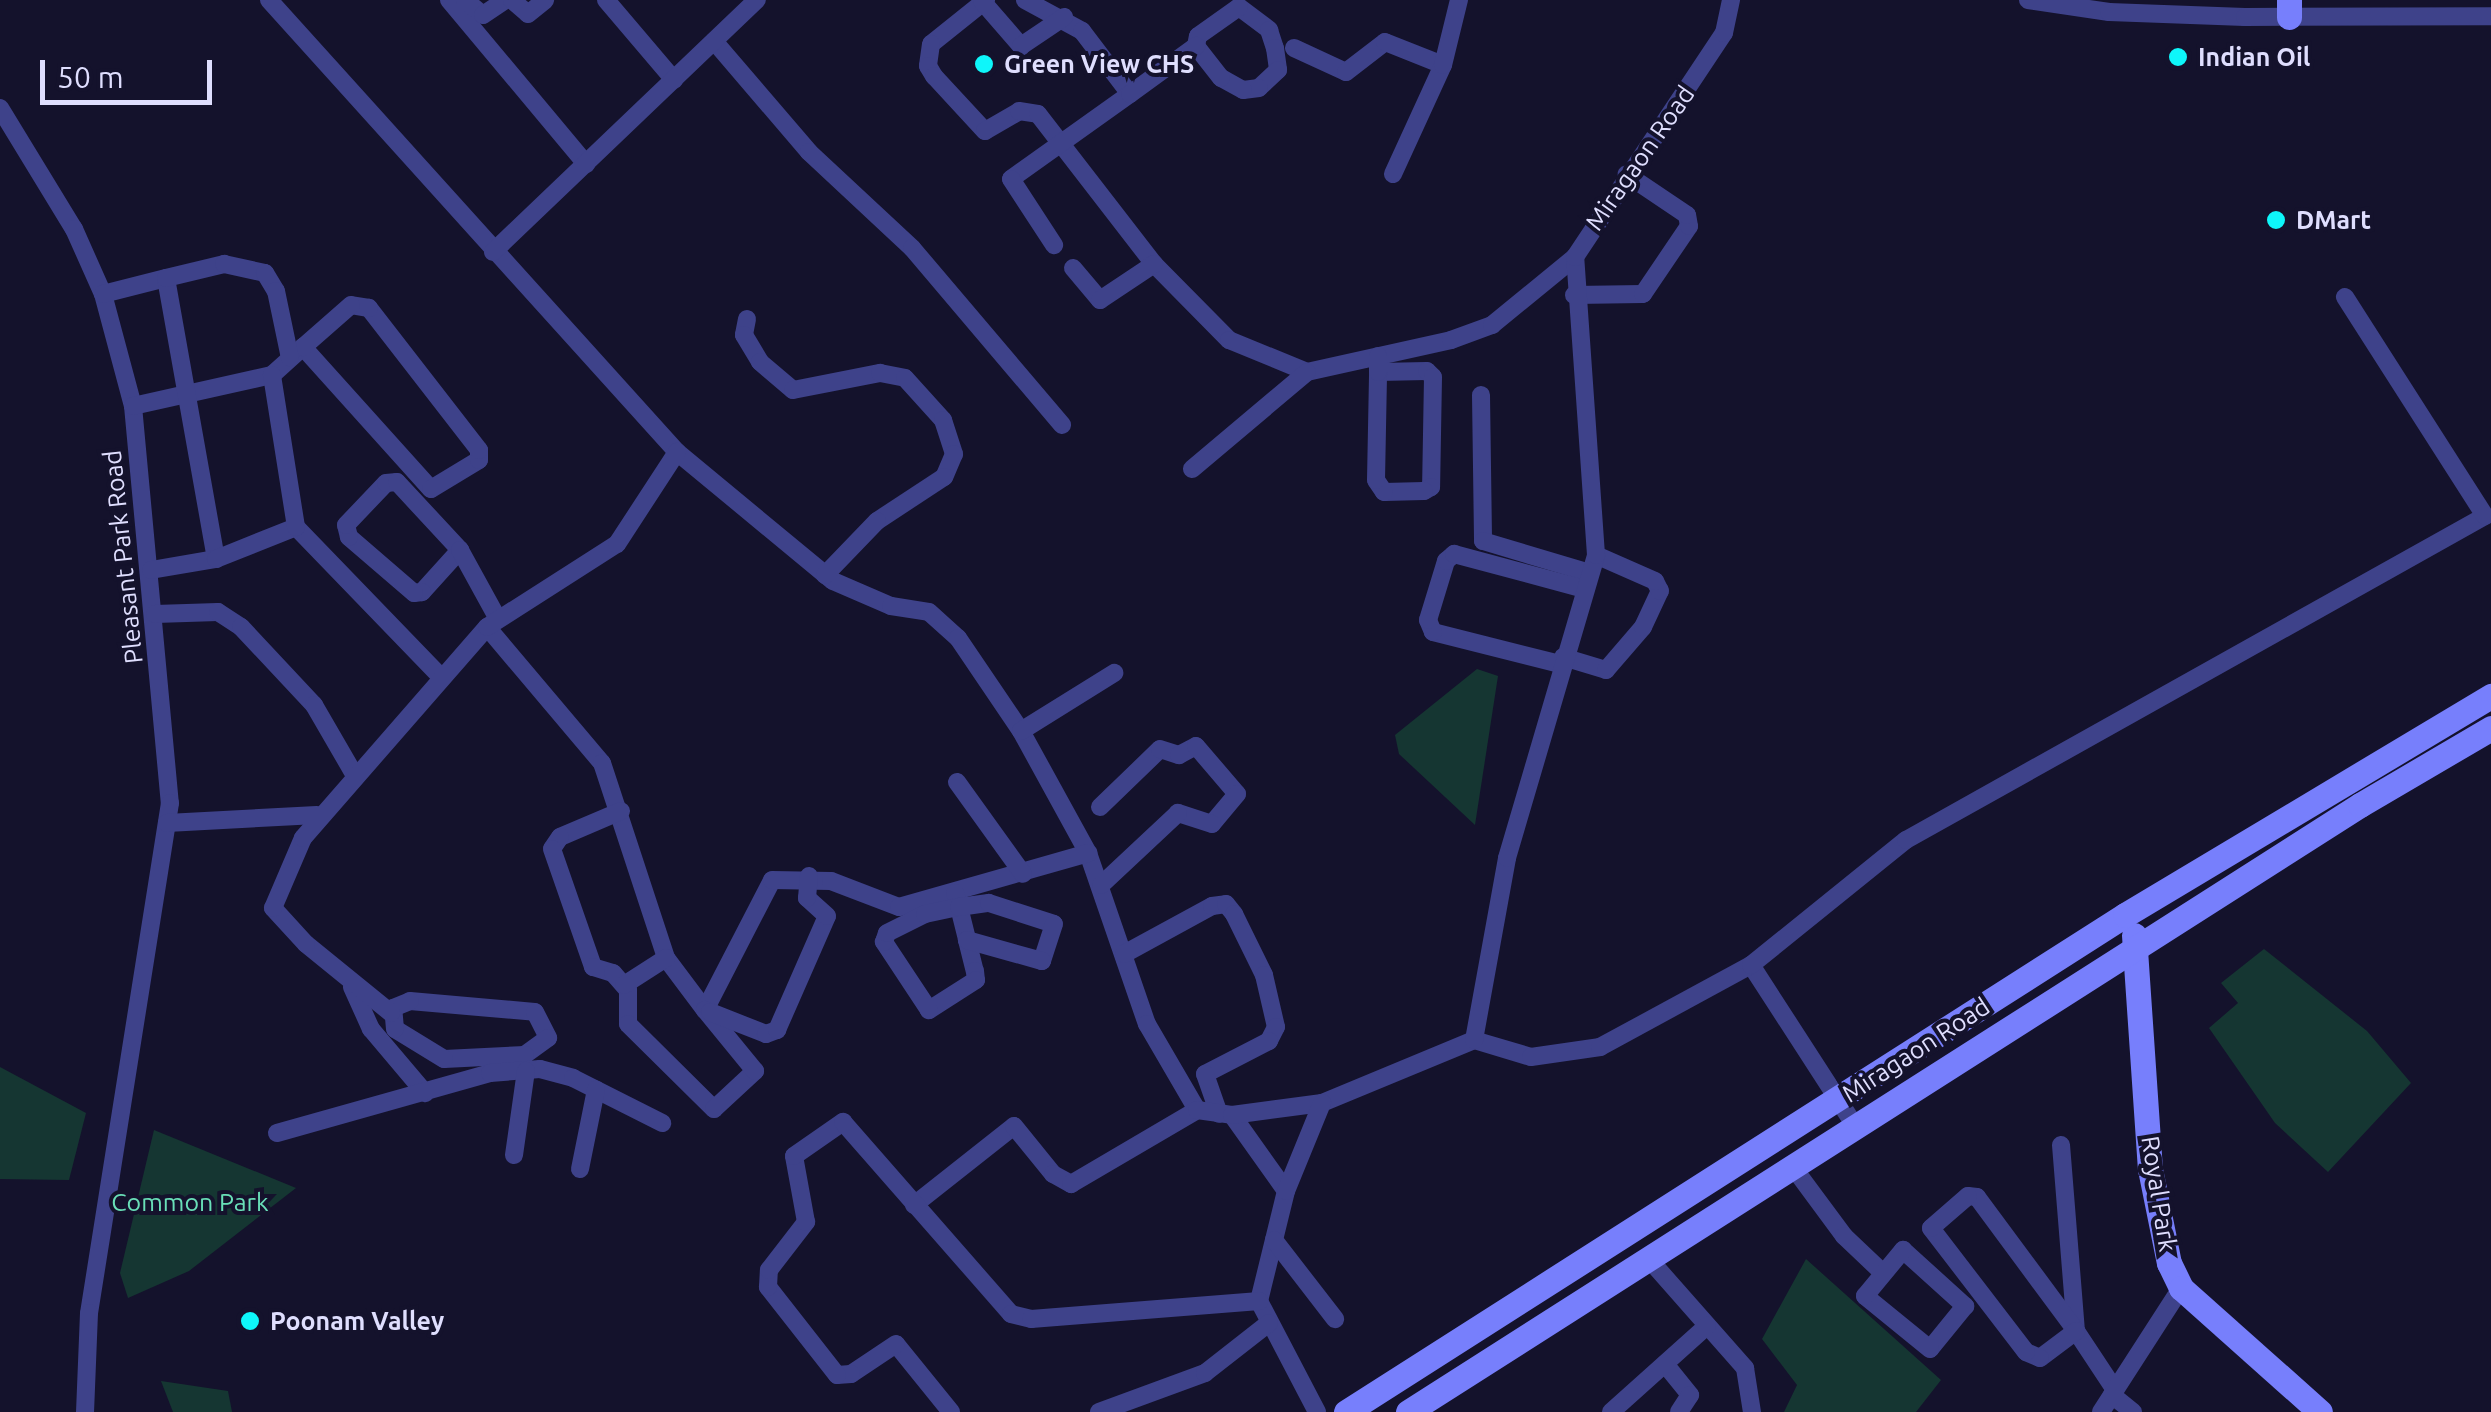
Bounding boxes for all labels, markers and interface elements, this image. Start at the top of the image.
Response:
scale bar [45,40,218,102]
place label: Indian Oil [2198,42,2310,72]
marker: Indian Oil [2167,46,2189,68]
place label: Green View CHS [1004,49,1194,79]
marker: Green View CHS [973,53,995,75]
text: 50 m [57,60,124,94]
street label: Miragaon Road [1579,80,1701,236]
place label: DMart [2296,205,2371,235]
marker: DMart [2265,209,2287,231]
street label: Pleasant Park Road [97,449,149,665]
street label: Miragaon Road [1837,991,1995,1109]
street label: Royal Park [2135,1134,2183,1254]
park label: Common Park [111,1187,269,1217]
place label: Poonam Valley [270,1306,444,1336]
marker: Poonam Valley [239,1310,261,1332]

